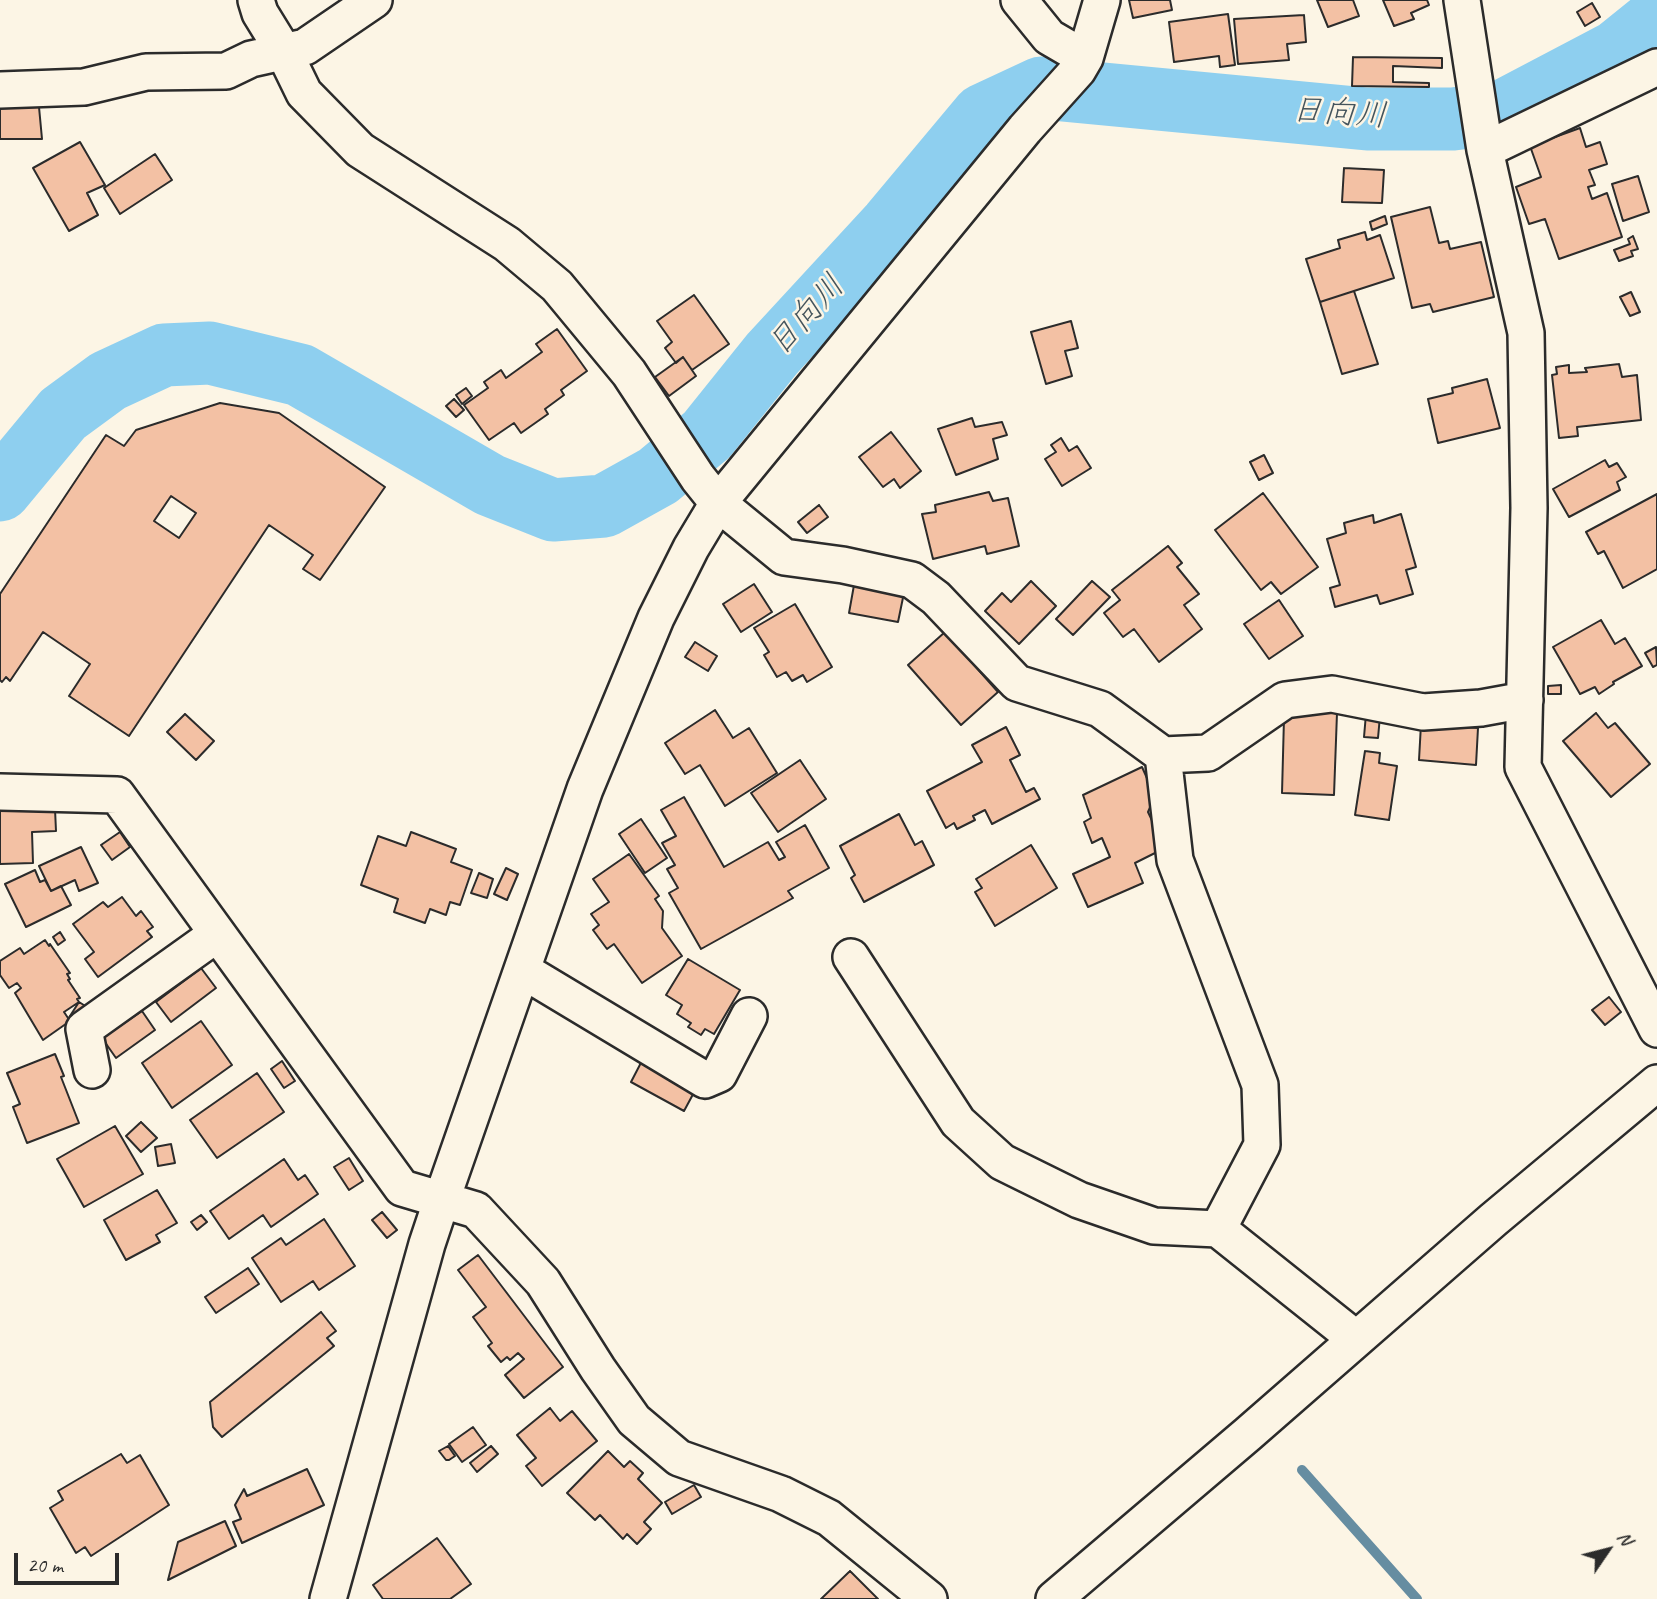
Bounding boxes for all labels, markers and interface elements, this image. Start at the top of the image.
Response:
water label: 日向川 [1290,91,1388,137]
water label: 日向川 [761,267,853,365]
north arrow [1573,1515,1643,1585]
text: N [1612,1526,1638,1550]
scale bar [18,1540,122,1584]
text: 20 m [27,1552,63,1578]

